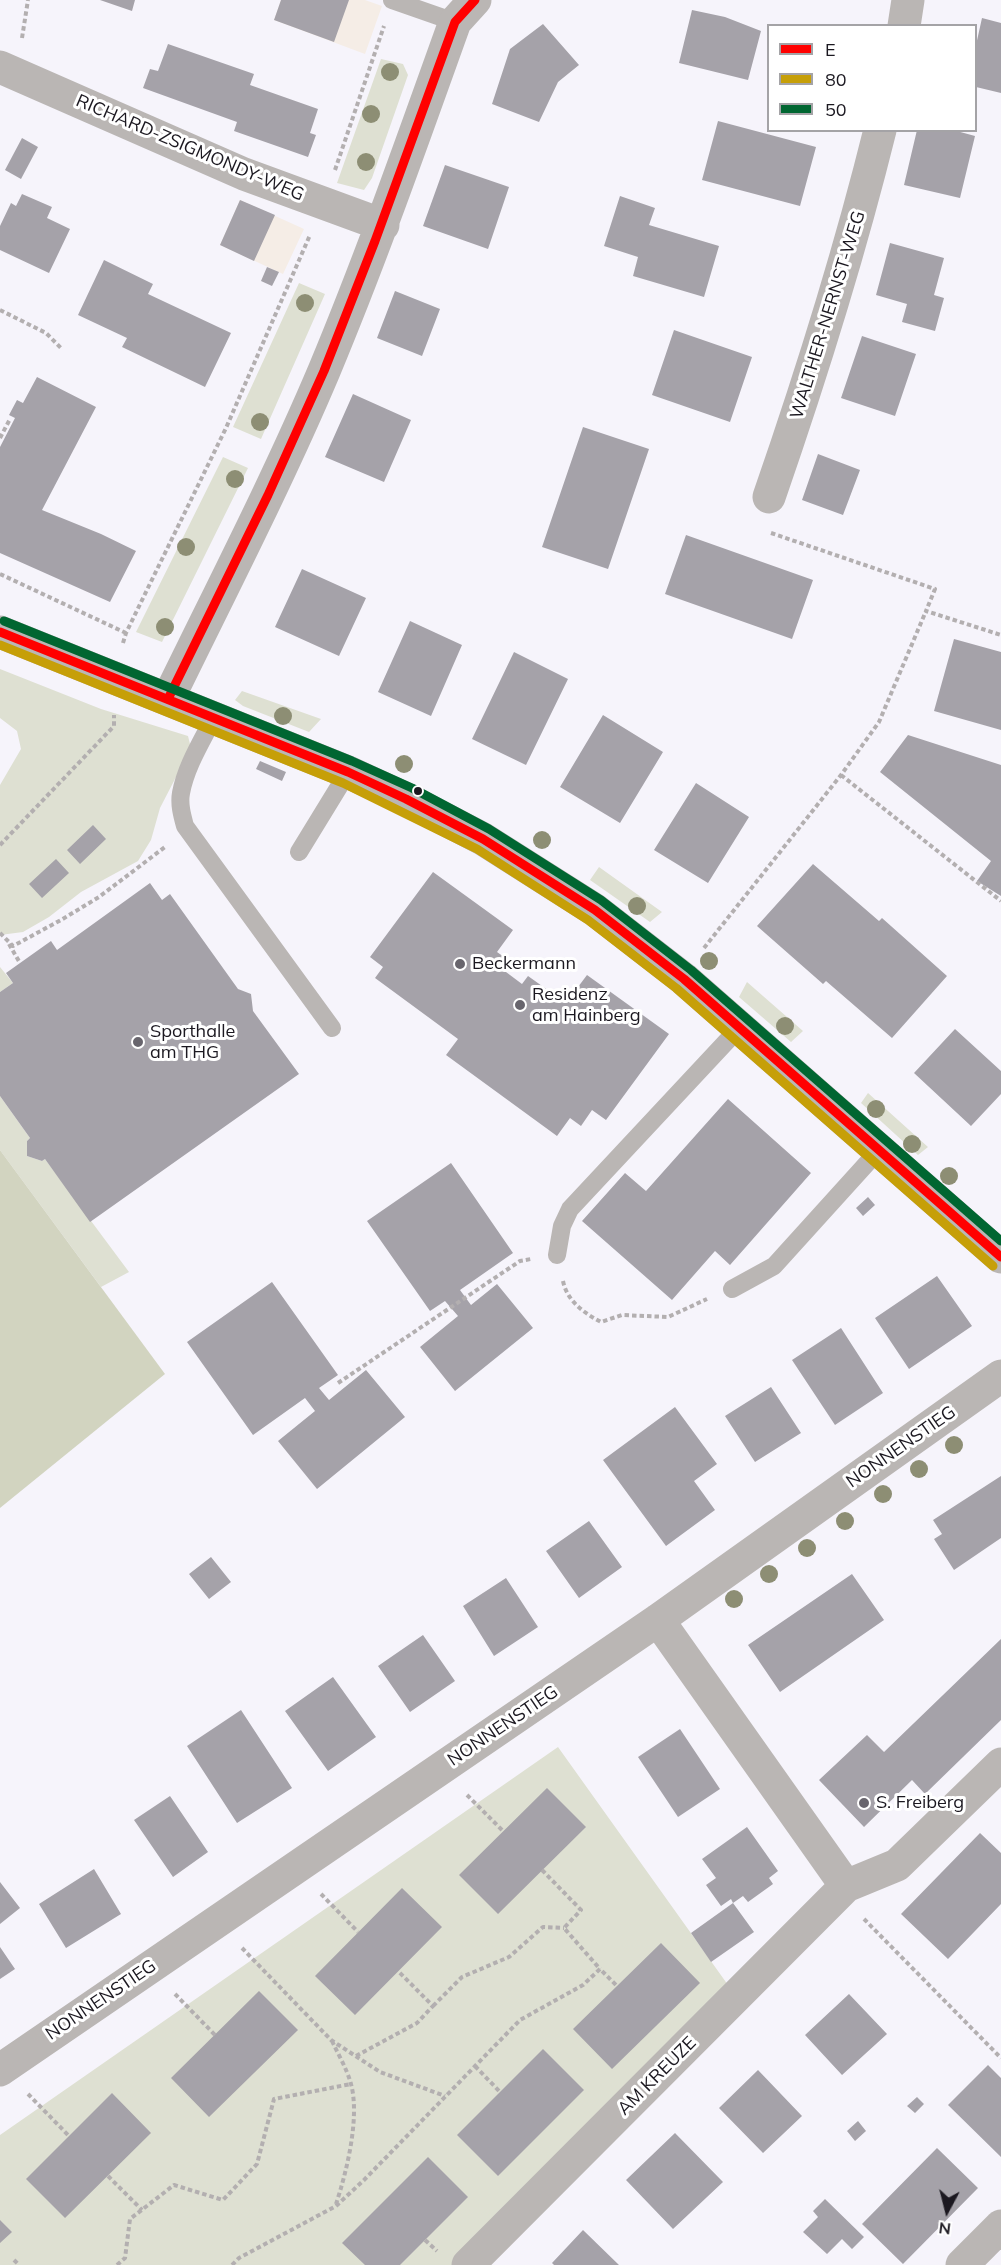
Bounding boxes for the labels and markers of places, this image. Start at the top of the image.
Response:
unlabelled marker [412,785,424,797]
place label: Beckermann [472,953,576,975]
marker: Beckermann [453,957,467,971]
place label: Residenz am Hainberg [532,984,641,1026]
marker: Residenz am Hainberg [513,998,527,1012]
place label: Sporthalle am THG [150,1021,235,1064]
marker: Sporthalle am THG [131,1035,145,1049]
place label: S. Freiberg [876,1792,964,1814]
marker: S. Freiberg [857,1796,871,1810]

